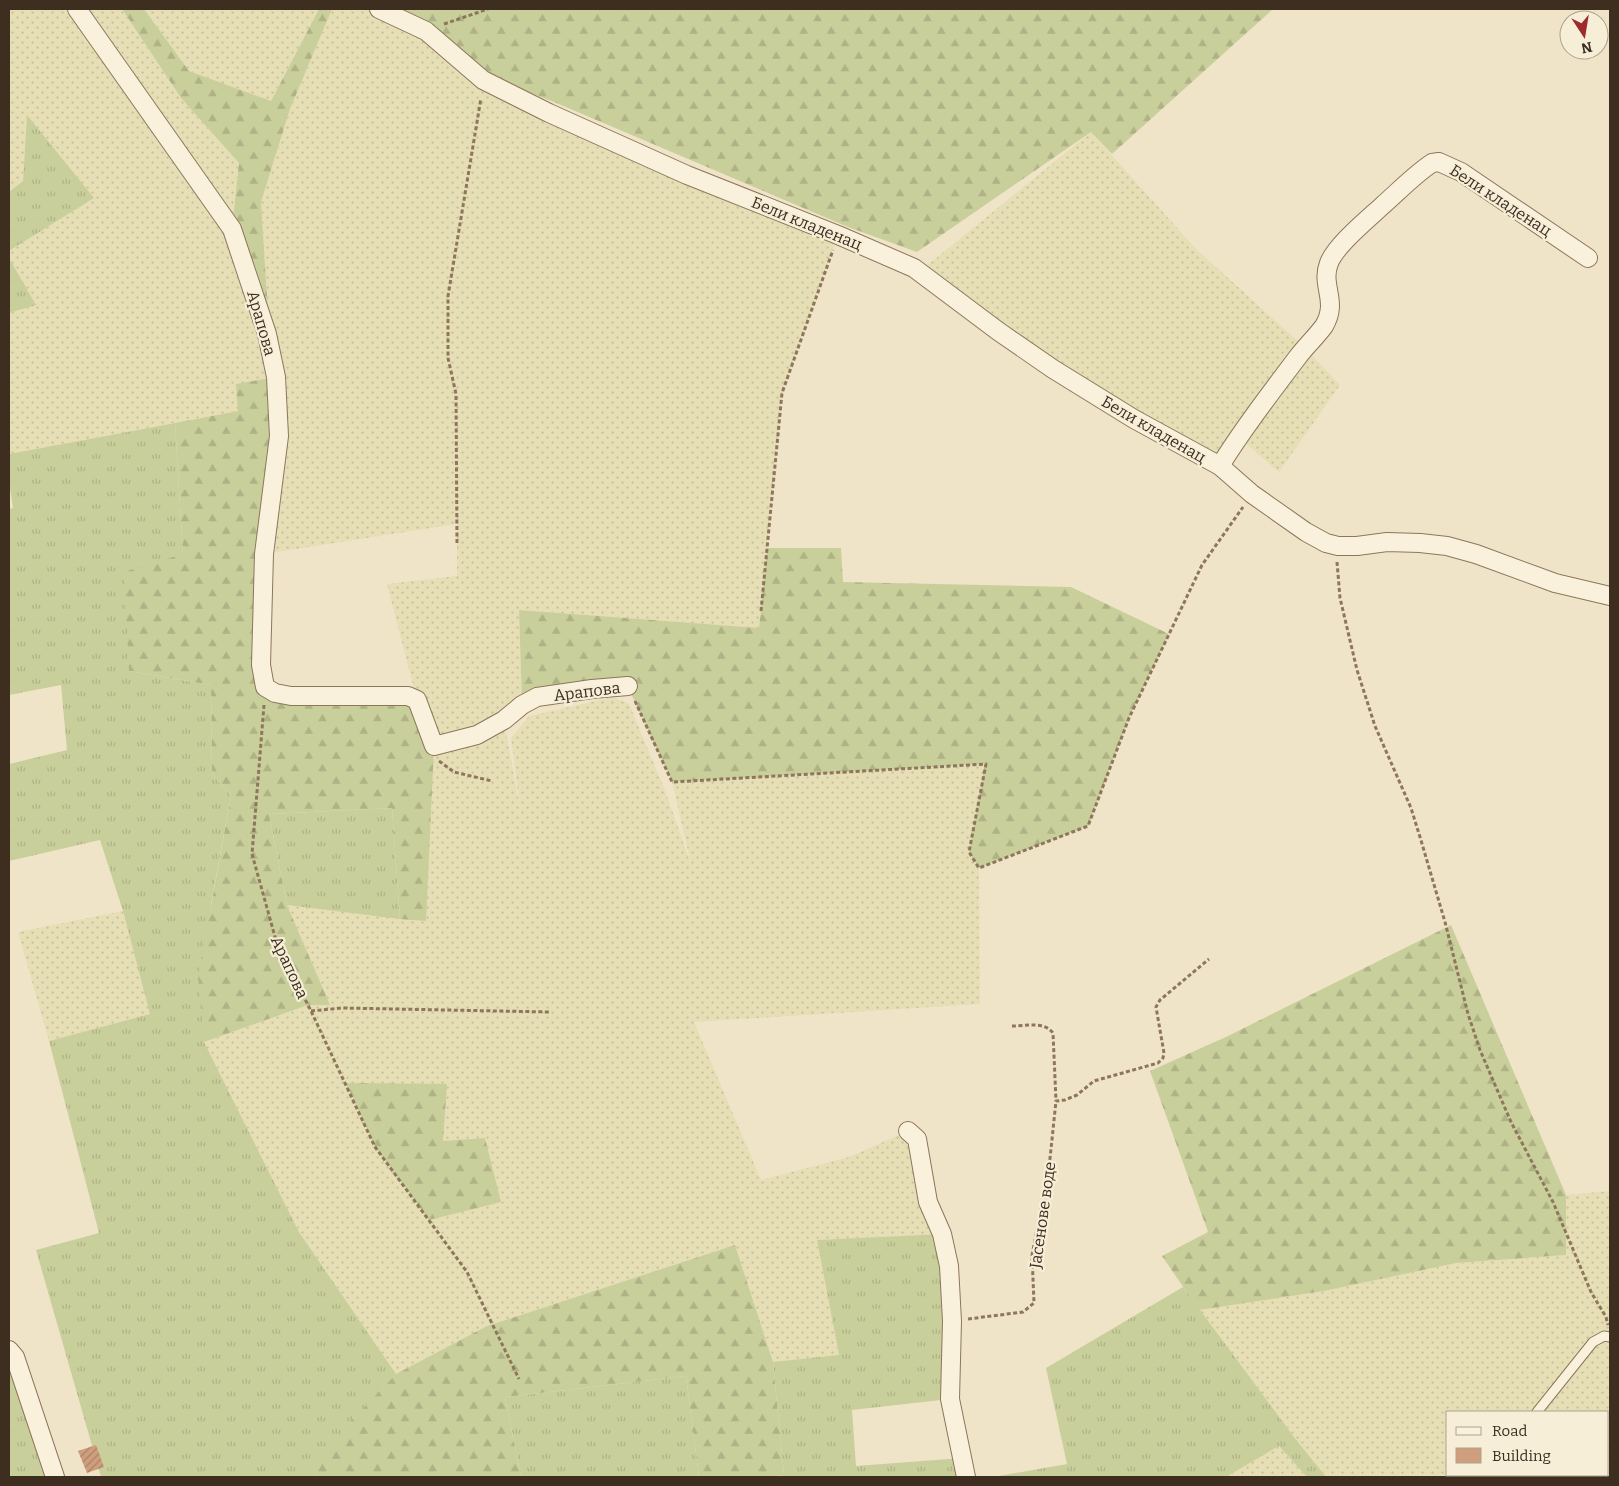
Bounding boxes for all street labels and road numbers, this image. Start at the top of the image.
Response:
street label: Бели кладенац [1446,160,1556,241]
street label: Бели кладенац [749,193,865,254]
street label: Арапова [243,288,280,358]
street label: Бели кладенац [1098,392,1210,467]
street label: Арапова [553,678,622,705]
street label: Арапова [267,933,312,1002]
street label: Јасенове воде [1025,1161,1059,1271]

